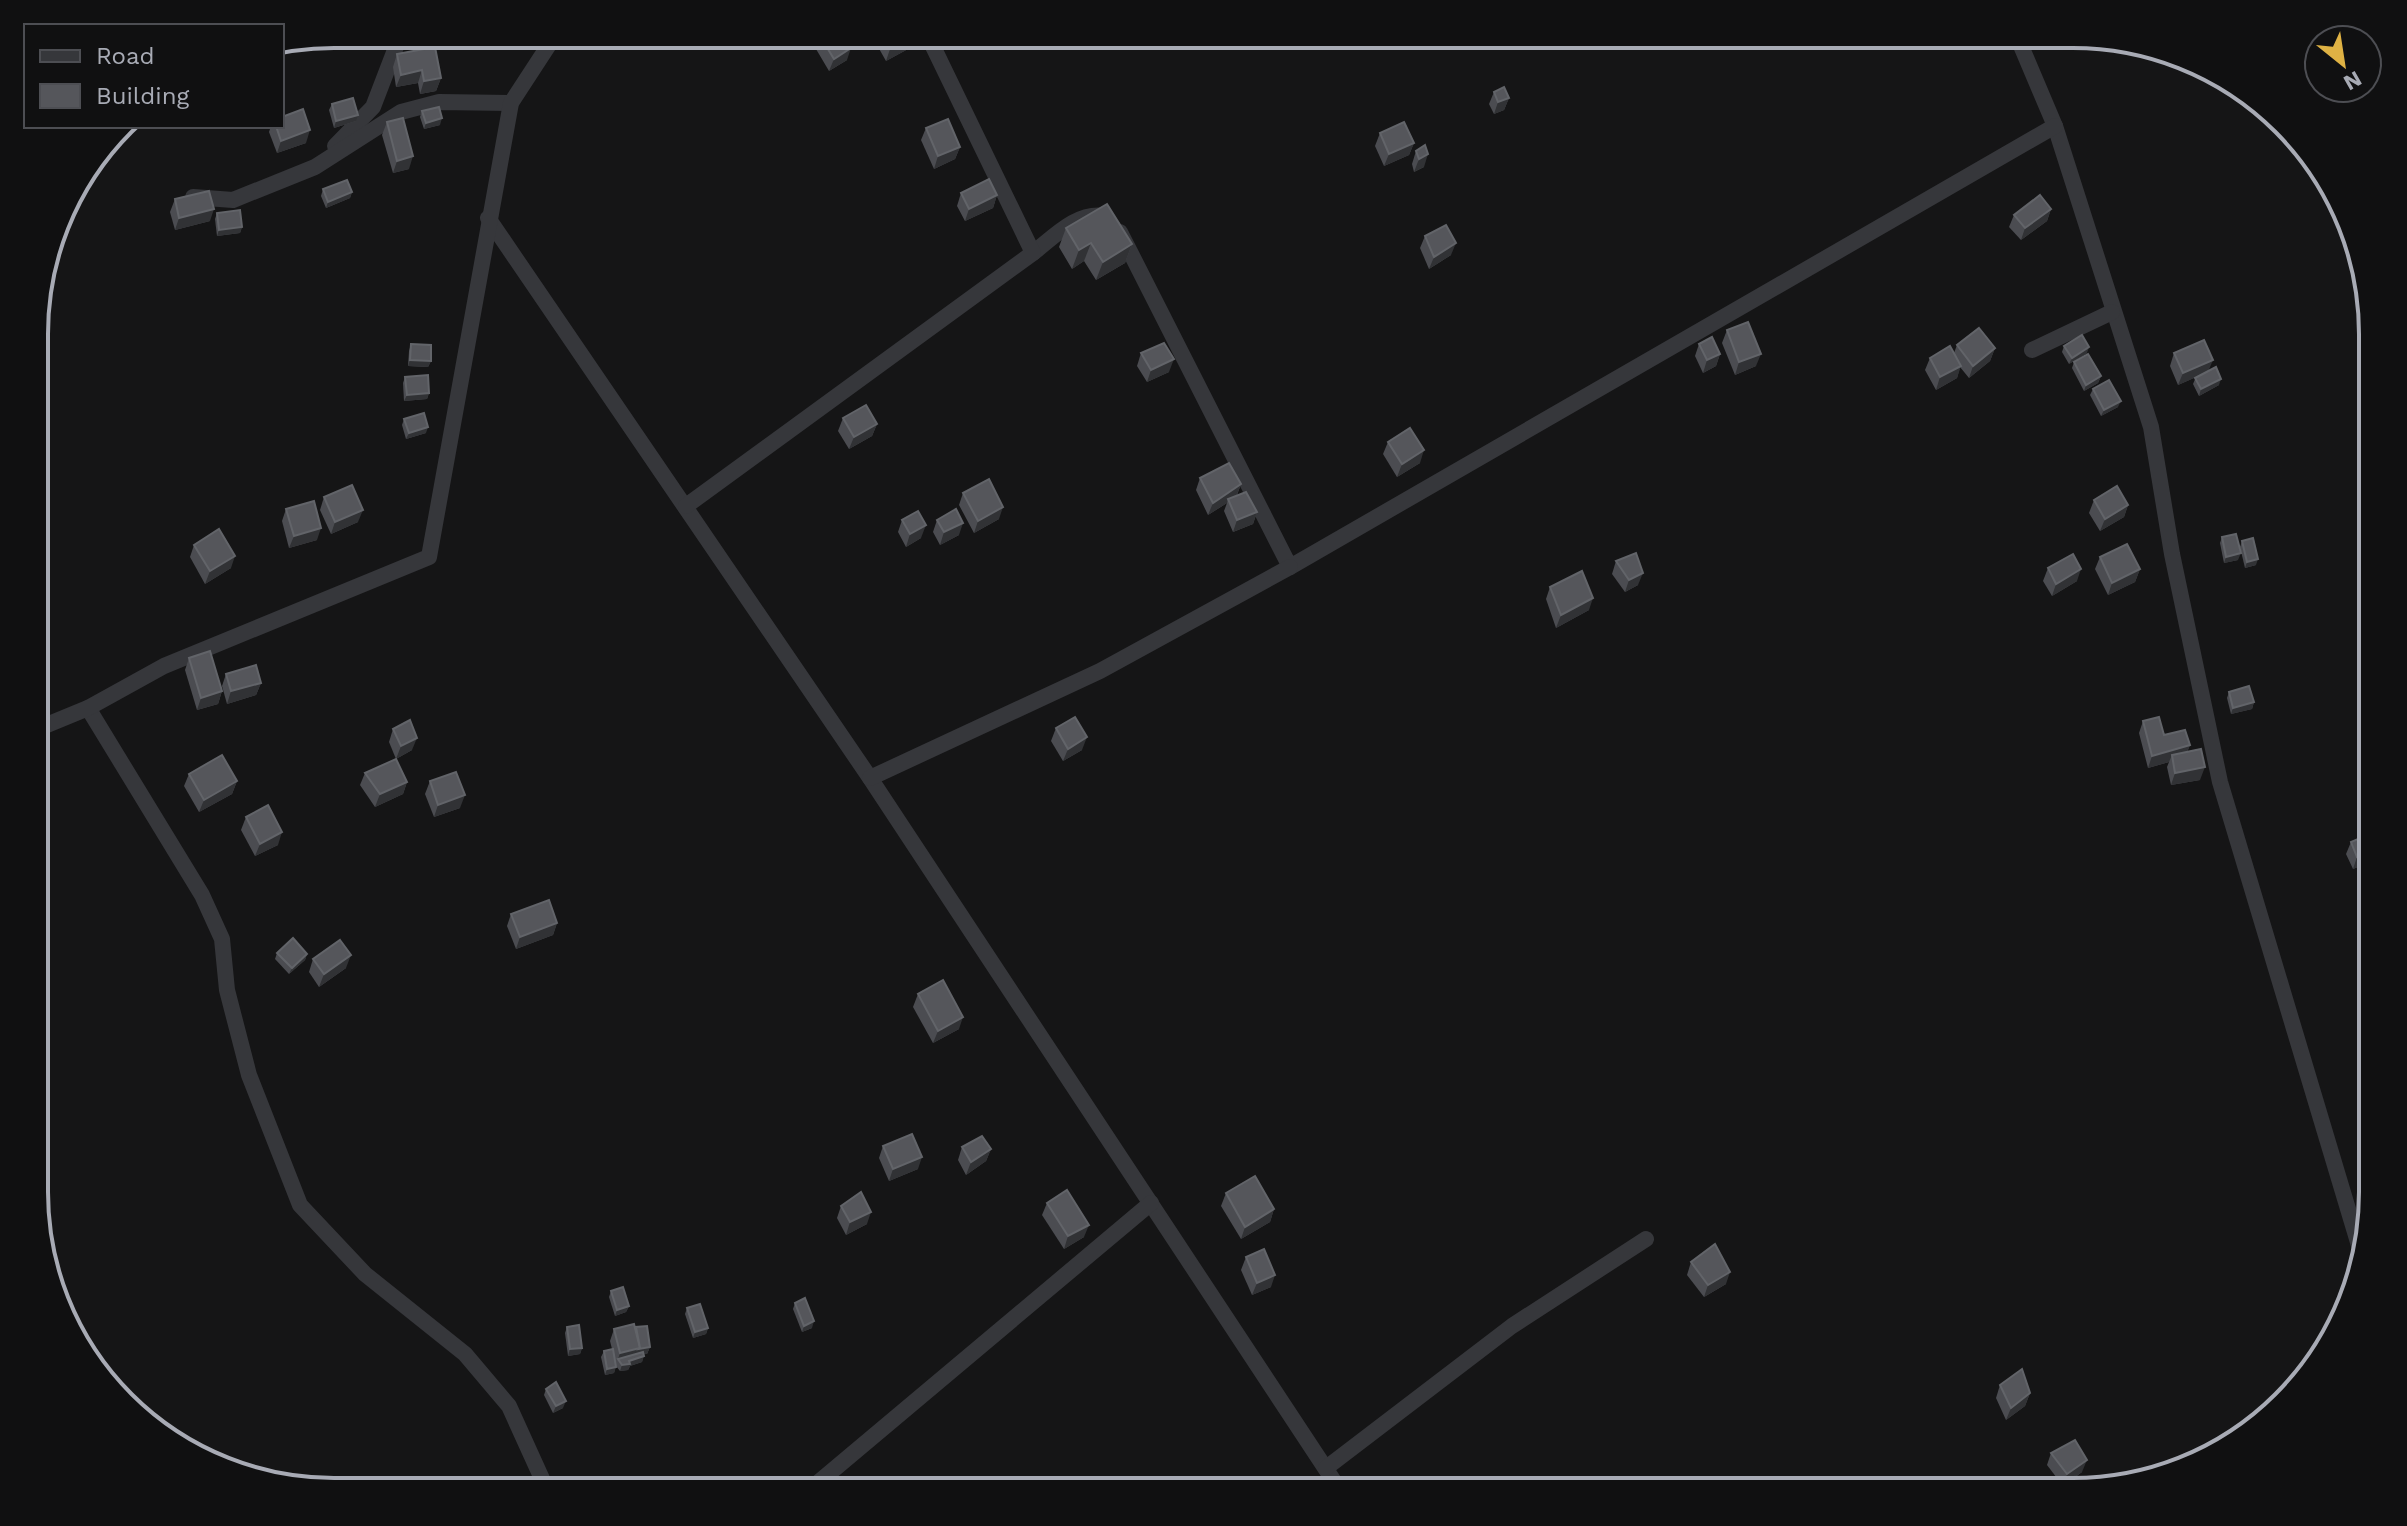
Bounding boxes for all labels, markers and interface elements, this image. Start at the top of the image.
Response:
legend [24,24,284,128]
north arrow [2303,24,2383,104]
text: Road [96,42,155,70]
text: N [2339,66,2366,96]
text: Building [96,82,189,110]

